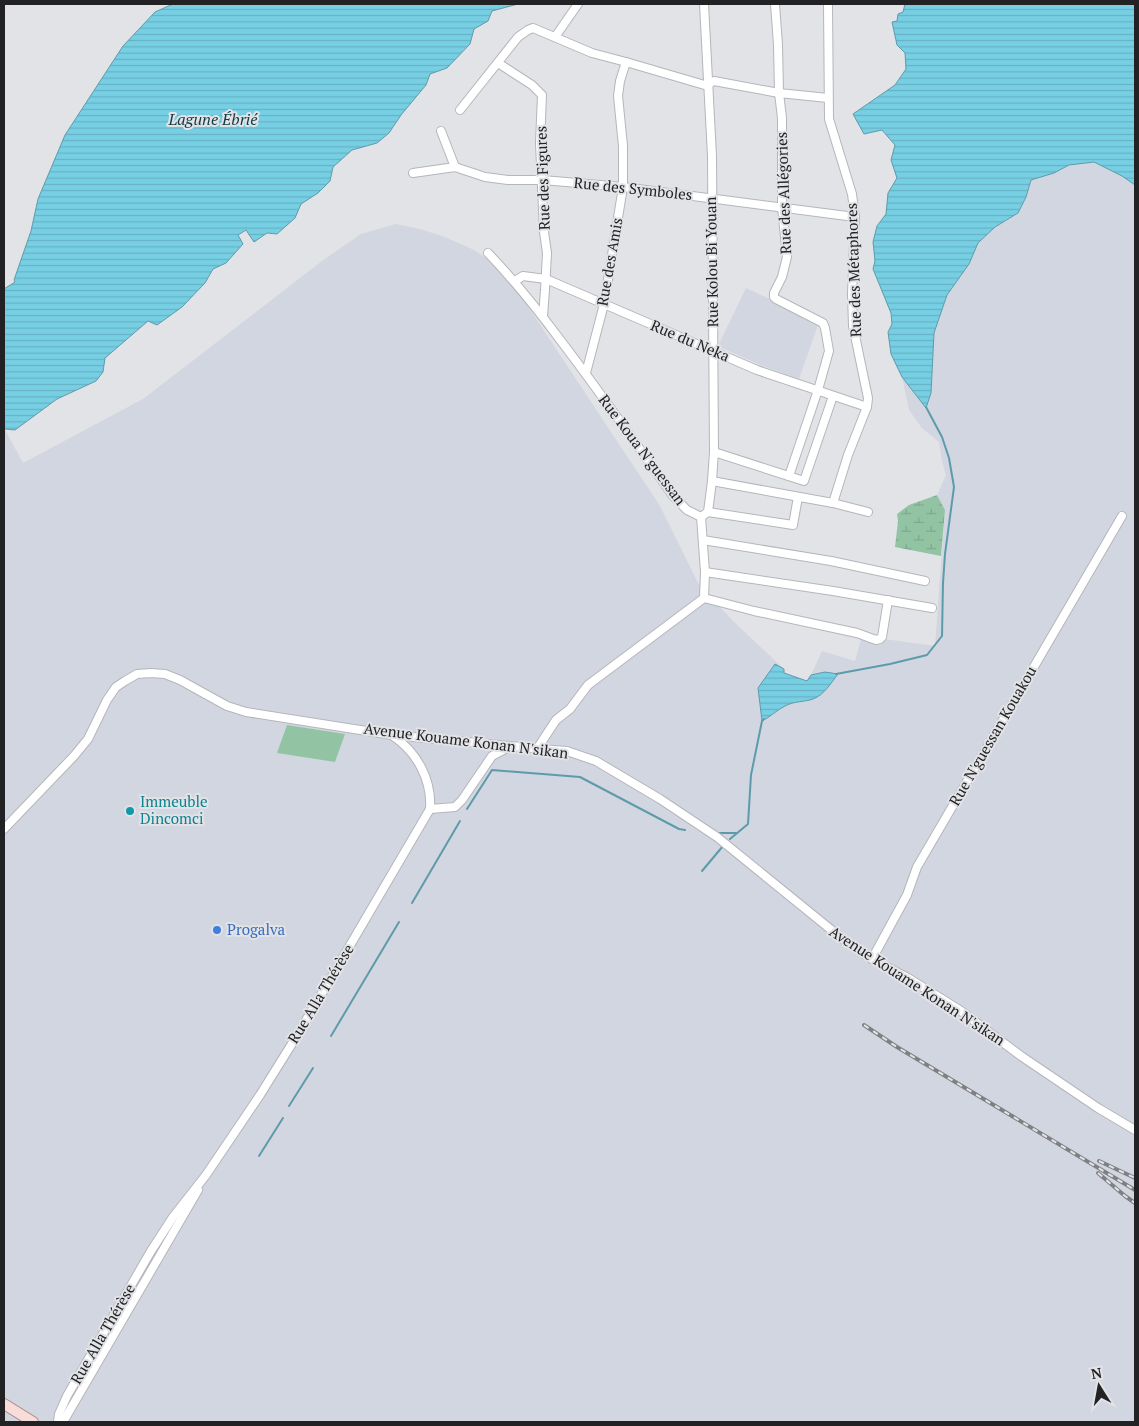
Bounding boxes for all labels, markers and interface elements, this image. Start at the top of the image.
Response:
water label: Lagune Ébrié [167,108,258,130]
street label: Rue des Figures [530,126,554,231]
street label: Rue des Allégories [771,132,795,255]
street label: Rue des Symboles [573,172,693,204]
street label: Rue Kolou Bi Youan [700,196,722,328]
street label: Rue des Métaphores [841,203,865,338]
street label: Rue des Amis [591,216,627,308]
street label: Rue du Neka [648,315,733,366]
street label: Rue Koua N'guessan [595,390,691,509]
street label: Rue N'guessan Kouakou [944,662,1041,809]
street label: Avenue Kouame Konan N'sikan [363,718,570,762]
place label: Immeuble Dincomci [140,791,208,828]
marker: Immeuble Dincomci [124,805,136,817]
place label: Progalva [227,919,286,939]
street label: Avenue Kouame Konan N'sikan [826,921,1009,1050]
marker: Progalva [211,924,223,936]
street label: Rue Alla Thérèse [283,940,358,1047]
street label: Rue Alla Thérèse [65,1280,139,1387]
north arrow [1074,1361,1124,1411]
text: N [1089,1362,1104,1383]

